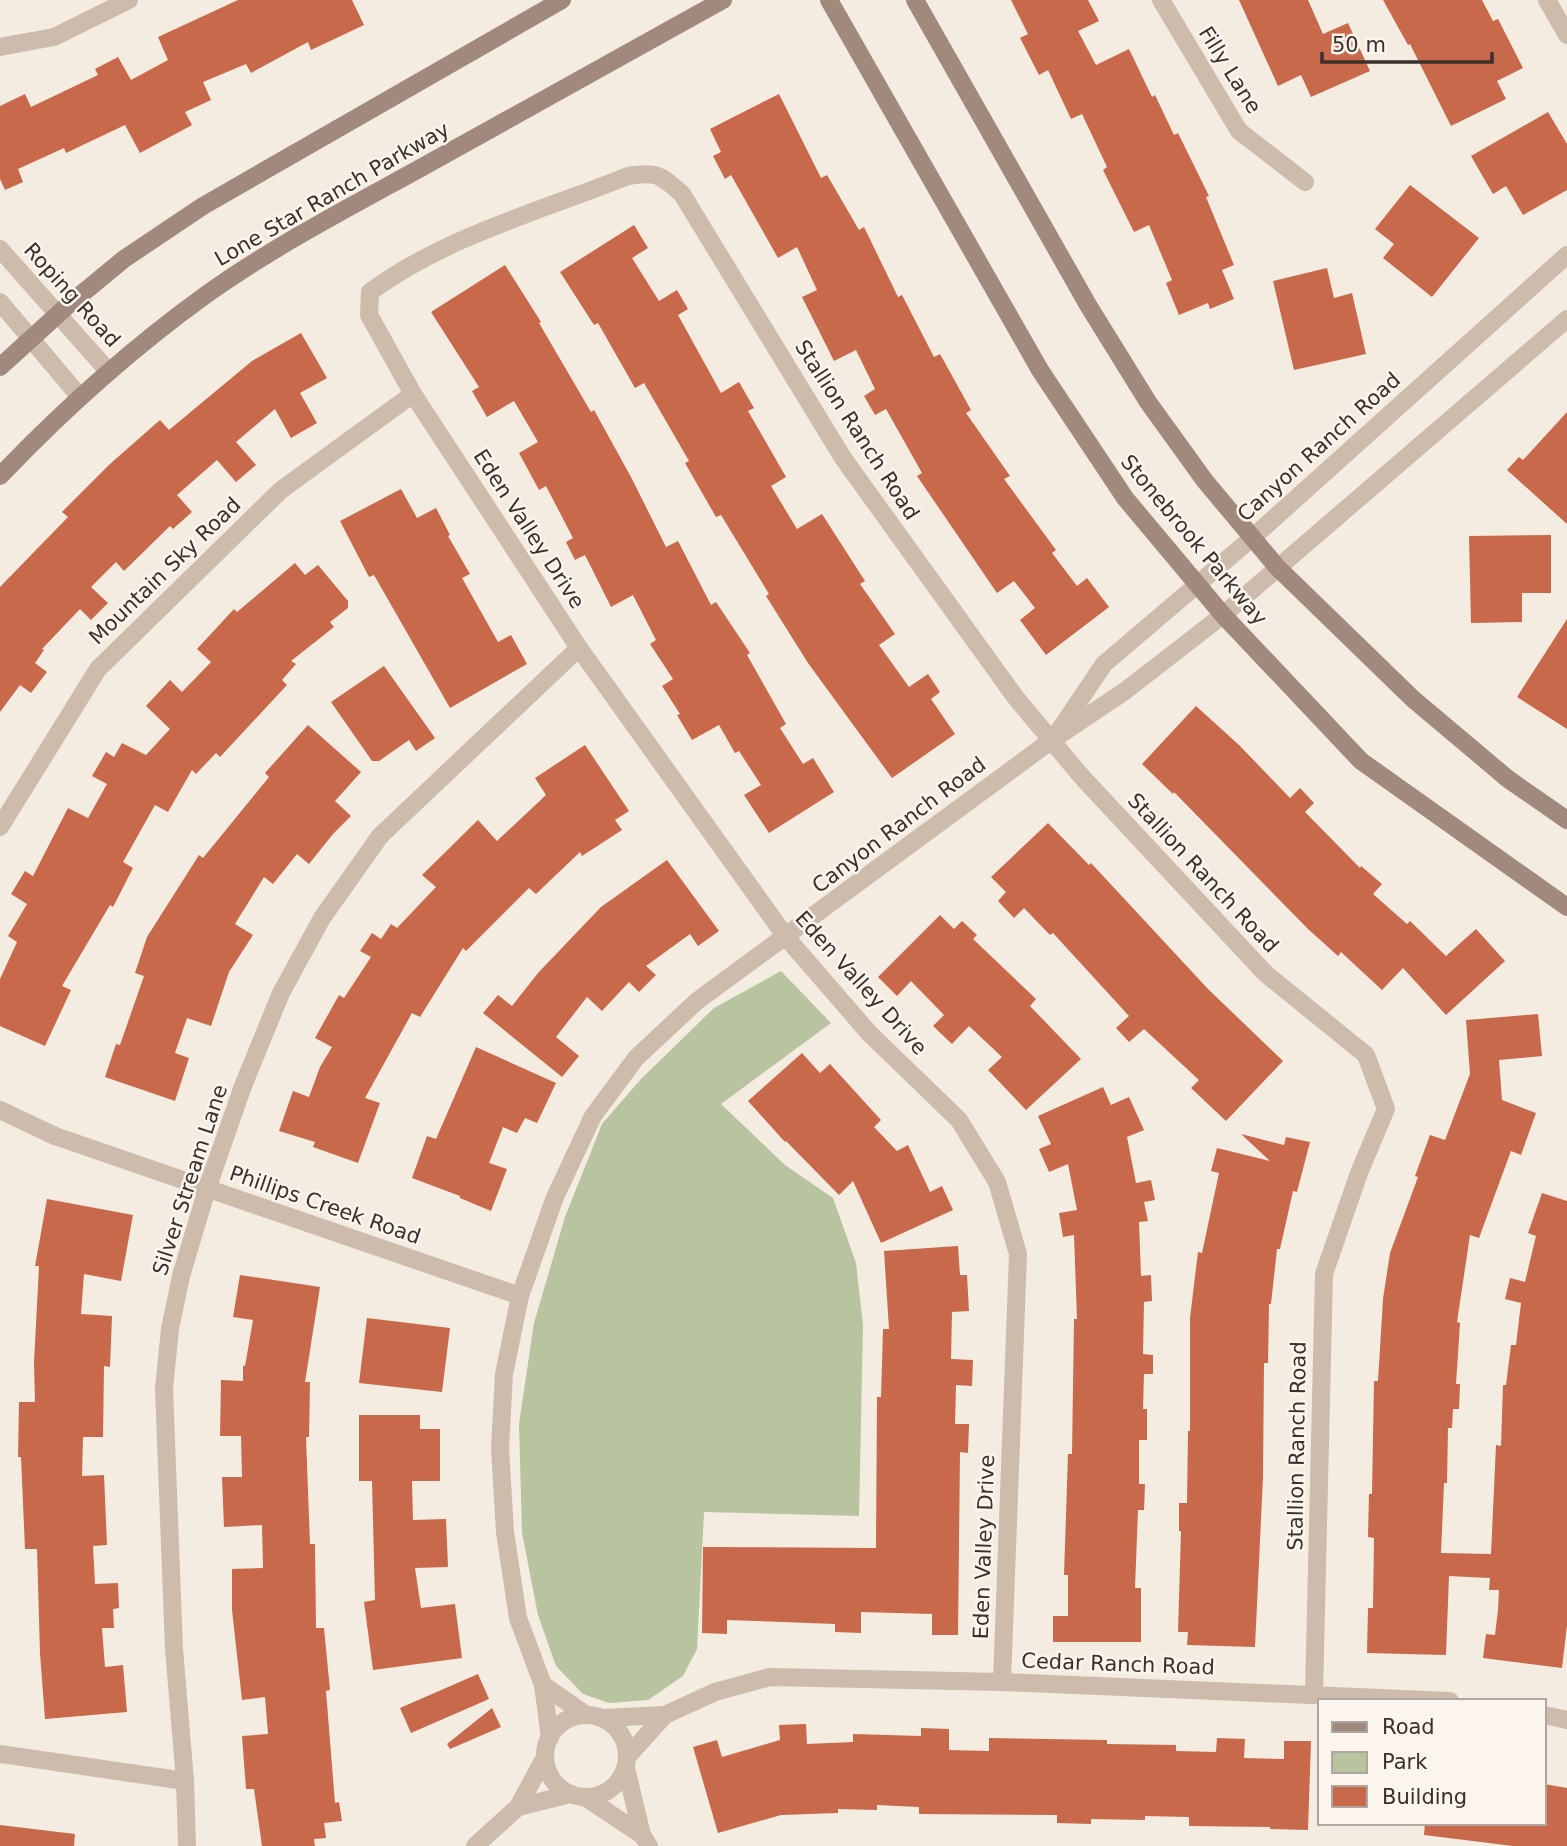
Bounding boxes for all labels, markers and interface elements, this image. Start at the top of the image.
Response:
scale bar [1322,21,1492,65]
street label: Filly Lane [1194,22,1266,118]
text: 50 m [1332,33,1386,57]
street label: Lone Star Ranch Parkway [211,117,453,271]
street label: Roping Road [19,238,125,352]
street label: Stallion Ranch Road [790,336,924,524]
street label: Canyon Ranch Road [1233,368,1405,526]
street label: Eden Valley Drive [469,445,589,613]
street label: Stonebrook Parkway [1116,450,1272,630]
street label: Mountain Sky Road [84,493,246,649]
street label: Canyon Ranch Road [808,752,990,898]
street label: Stallion Ranch Road [1123,788,1283,958]
street label: Eden Valley Drive [790,906,932,1060]
street label: Silver Stream Lane [148,1082,232,1278]
street label: Phillips Creek Road [226,1161,424,1249]
street label: Stallion Ranch Road [1283,1341,1311,1551]
street label: Eden Valley Drive [969,1454,999,1640]
street label: Cedar Ranch Road [1021,1649,1215,1679]
legend [1318,1699,1546,1825]
text: Road [1382,1715,1435,1739]
text: Park [1382,1750,1428,1774]
text: Building [1382,1785,1467,1809]

